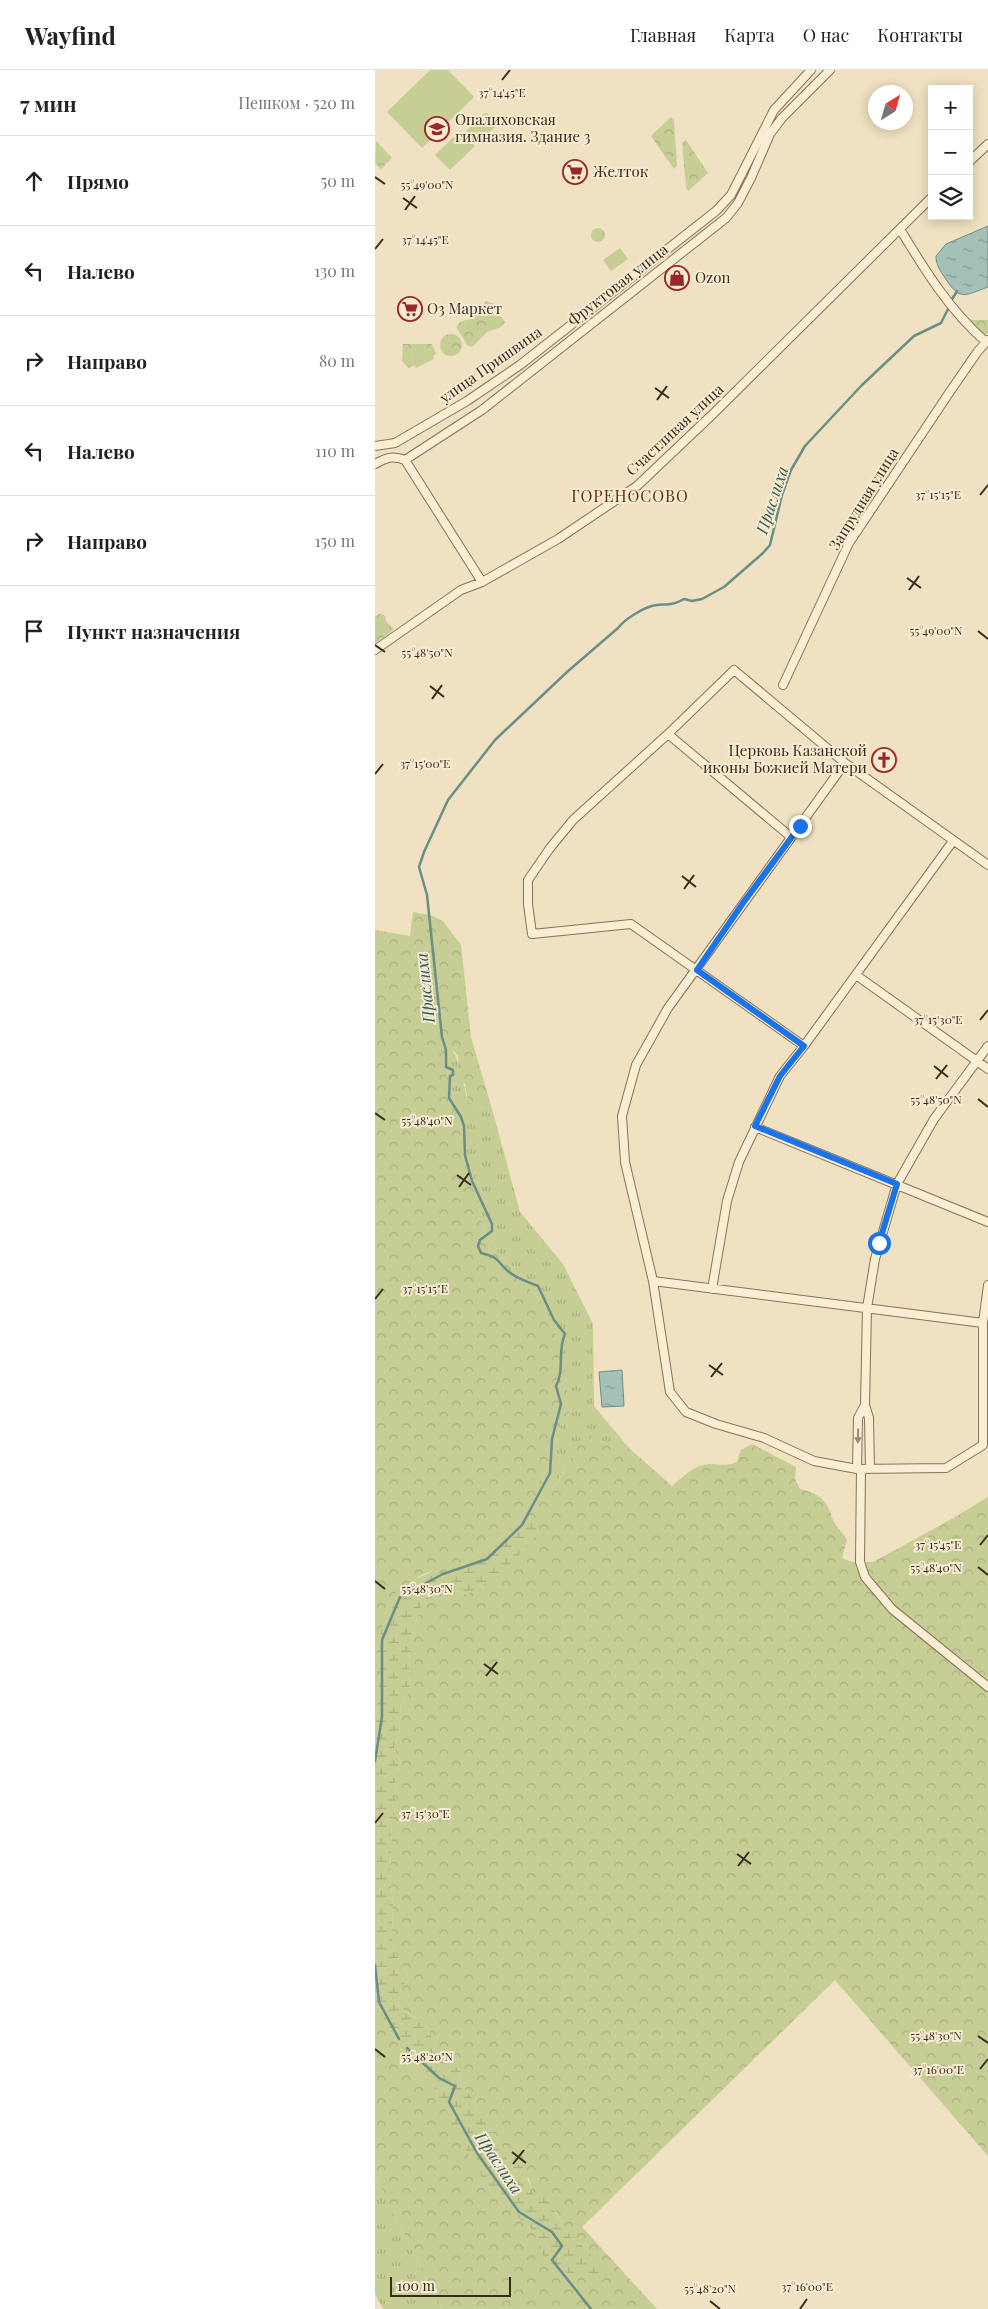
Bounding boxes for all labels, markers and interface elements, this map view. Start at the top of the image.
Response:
text: Wayfind [25,19,116,51]
text: Главная [630,23,696,47]
text: Карта [724,23,775,47]
text: О нас [803,23,849,47]
text: Контакты [877,23,963,47]
text: 37°14'45"E [478,84,526,100]
north arrow [868,85,913,130]
map controls [928,85,973,220]
button: + [928,85,973,130]
text: 7 мин [20,89,77,117]
text: Пешком · 520 m [238,92,355,113]
place label: Опалиховская гимназия. Здание 3 [455,109,591,146]
school or university icon: Опалиховская гимназия. Здание 3 [424,116,450,142]
button: − [928,130,973,175]
supermarket icon: Желток [562,159,588,185]
place label: Желток [593,161,649,181]
icon: ahead [20,167,48,195]
text: Прямо [67,168,129,194]
text: 50 m [321,170,355,191]
button: layers [928,175,973,220]
text: 55°49'00"N [401,176,454,192]
text: 37°14'45"E [401,231,449,247]
street label: Фруктовая улица [563,238,672,330]
icon: left [20,257,48,285]
text: Налево [67,258,135,284]
text: 130 m [314,260,355,281]
shop icon: Ozon [664,265,690,291]
place label: Ozon [695,267,730,287]
supermarket icon: О3 Маркет [397,296,423,322]
place label: О3 Маркет [427,298,502,318]
street label: улица Пришвина [435,321,546,407]
icon: right [20,347,48,375]
text: Направо [67,348,147,374]
text: 80 m [319,350,355,371]
street label: Счастливая улица [621,378,728,480]
icon: left [20,437,48,465]
text: Налево [67,438,135,464]
text: 110 m [315,440,355,461]
street label: Запрудная улица [824,443,903,553]
water label: Праслиха [750,463,792,537]
district label: ГОРЕНОСОВО [571,485,689,506]
text: 37°15'15"E [915,486,961,502]
icon: right [20,527,48,555]
text: Направо [67,528,147,554]
text: 150 m [315,530,355,551]
icon: arrive [20,617,48,645]
text: Пункт назначения [67,618,240,644]
text: 55°49'00"N [910,622,963,638]
text: 55°48'50"N [401,644,453,660]
place label: Церковь Казанской иконы Божией Матери [703,740,867,777]
church icon: Церковь Казанской иконы Божией Матери [871,747,897,773]
text: 37°15'00"E [400,755,450,771]
route end [789,815,812,838]
water label: Праслиха [410,952,439,1025]
text: 37°15'30"E [913,1011,963,1027]
text: 55°48'50"N [910,1091,962,1107]
text: 55°48'40"N [401,1112,453,1128]
route start [868,1232,891,1255]
text: 37°15'15"E [402,1280,448,1296]
one-way arrow [854,1429,862,1445]
text: 37°15'45"E [915,1536,961,1552]
text: 55°48'40"N [910,1559,962,1575]
text: 55°48'30"N [401,1580,453,1596]
text: 37°15'30"E [400,1805,450,1821]
text: 55°48'30"N [910,2027,962,2043]
text: 55°48'20"N [401,2048,454,2064]
text: 37°16'00"E [912,2061,964,2077]
water label: Праслиха [470,2127,528,2198]
scale bar [390,2274,511,2297]
text: 100 m [397,2276,435,2295]
text: 37°16'00"E [781,2278,833,2294]
text: 55°48'20"N [684,2280,737,2296]

